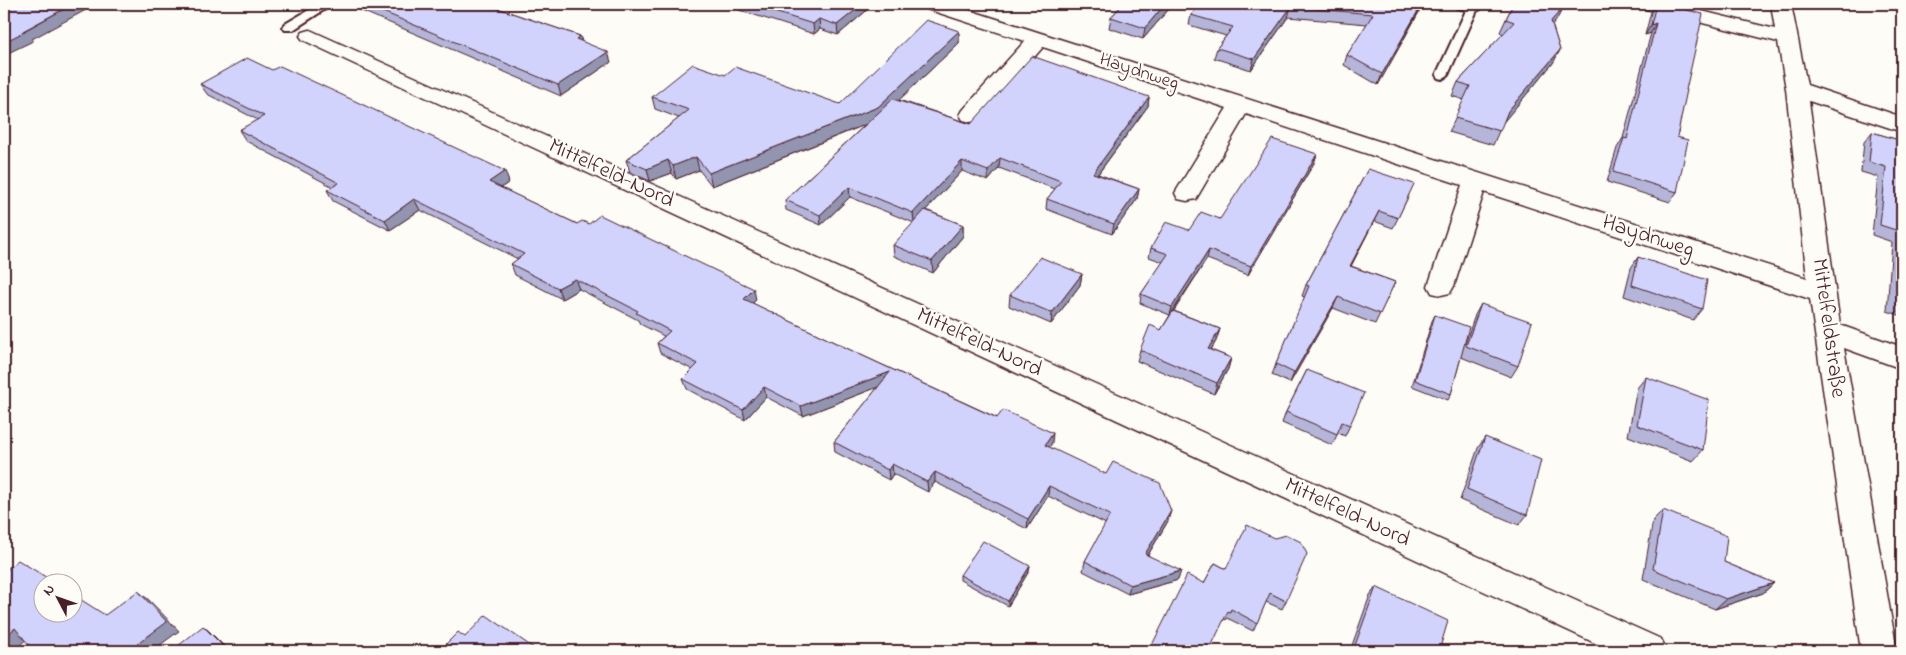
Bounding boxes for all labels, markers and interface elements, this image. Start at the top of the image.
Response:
street label: Haydnweg [1095,46,1182,99]
street label: Mittelfeld-Nord [543,131,679,217]
street label: Haydnweg [1598,207,1698,268]
street label: Mittelfeldstraße [1802,256,1854,400]
street label: Mittelfeld-Nord [911,300,1047,386]
street label: Mittelfeld-Nord [1279,470,1415,556]
north arrow [32,572,82,622]
text: N [38,580,60,601]

